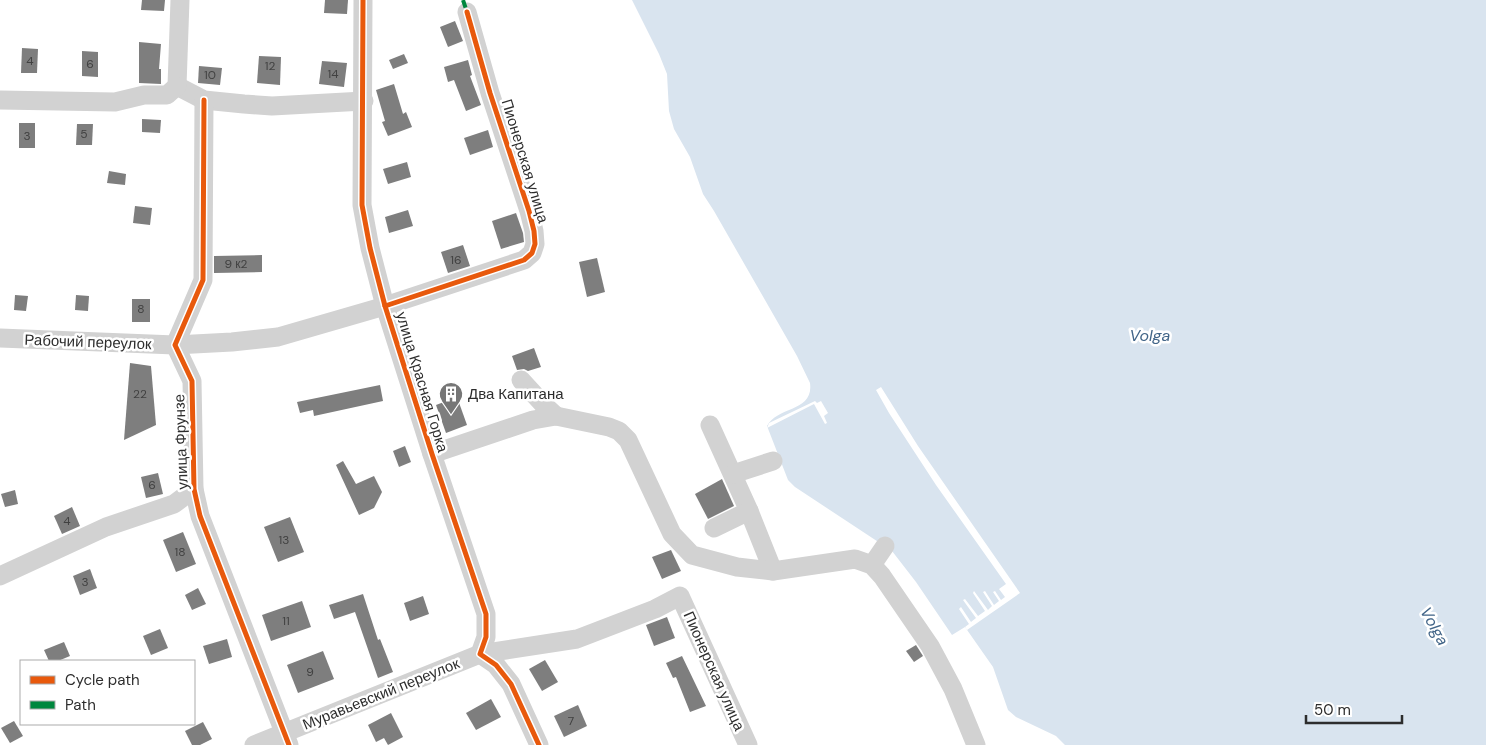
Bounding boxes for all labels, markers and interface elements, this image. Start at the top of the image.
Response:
house number: 4 [26,53,34,69]
house number: 6 [86,56,94,72]
house number: 12 [265,58,275,74]
house number: 14 [327,66,339,82]
house number: 10 [204,67,216,83]
street label: Пионерская улица [497,97,554,226]
house number: 5 [80,126,88,142]
house number: 3 [23,128,31,144]
house number: 16 [450,252,462,268]
house number: 9 к2 [225,256,248,272]
house number: 8 [137,301,145,317]
street label: улица Красная Горка [391,309,453,455]
water label: Volga [1130,325,1171,346]
street label: Рабочий переулок [24,330,152,354]
building icon: Два Капитана [438,381,464,415]
place label: Два Капитана [468,384,564,404]
house number: 22 [133,386,147,402]
street label: улица Фрунзе [169,394,193,490]
house number: 6 [148,477,156,493]
house number: 4 [63,513,71,529]
house number: 13 [279,532,289,548]
house number: 18 [174,544,186,560]
house number: 3 [81,574,89,590]
water label: Volga [1415,603,1454,649]
street label: Пионерская улица [679,608,750,734]
house number: 11 [282,613,290,629]
street label: Муравьевский переулок [300,653,463,735]
legend [20,660,195,725]
house number: 9 [306,664,314,680]
text: Cycle path [65,670,140,690]
scale bar [1306,692,1402,724]
text: Path [65,695,96,715]
text: 50 m [1314,700,1351,720]
house number: 7 [568,713,574,729]

